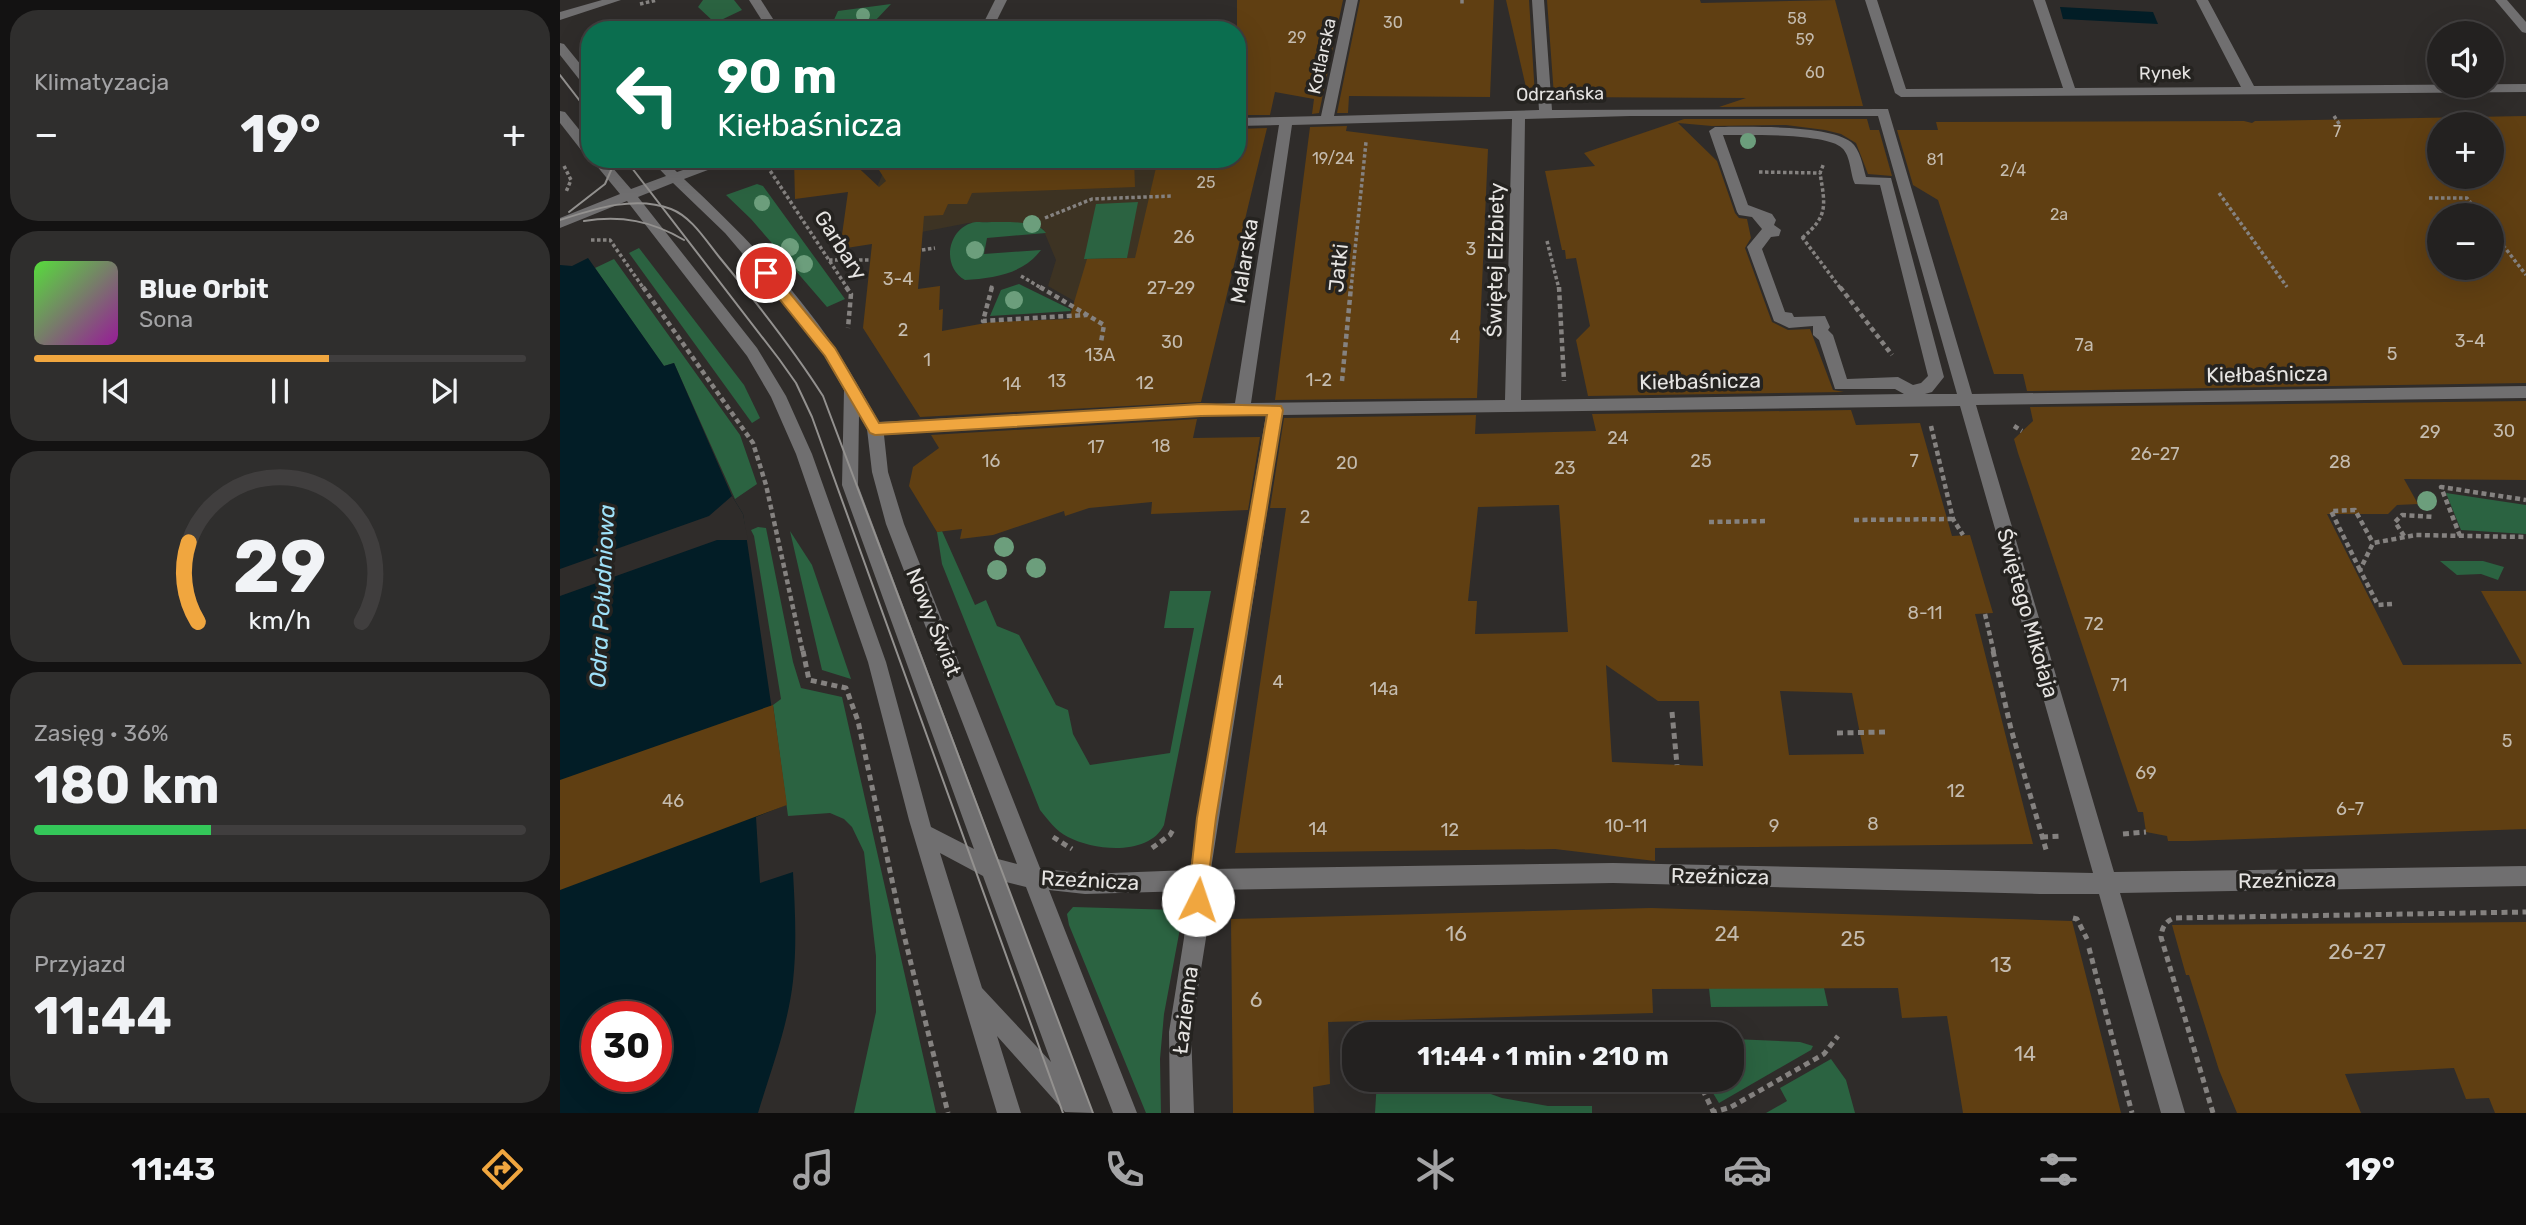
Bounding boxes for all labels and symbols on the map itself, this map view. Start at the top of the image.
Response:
house number: 58 [1787,9,1807,28]
house number: 30 [1383,13,1403,32]
street label: Kotlarska [1303,16,1341,96]
house number: 29 [1288,28,1306,47]
house number: 59 [1796,30,1815,49]
street label: Rynek [2139,62,2192,84]
house number: 60 [1805,63,1825,82]
street label: Odrzańska [1516,82,1604,106]
house number: 7 [2333,122,2341,141]
house number: 19/24 [1312,149,1354,168]
house number: 81 [1926,150,1944,169]
house number: 2/4 [2000,161,2026,180]
house number: 25 [1197,173,1215,192]
street label: Świętej Elżbiety [1481,182,1509,338]
house number: 2a [2050,205,2068,224]
street label: Garbary [809,206,873,285]
street label: Malarska [1225,217,1263,305]
house number: 26 [1173,226,1195,248]
house number: 3 [1466,238,1476,260]
street label: Jatki [1323,242,1353,294]
pin [736,243,796,303]
house number: 3-4 [883,268,913,290]
house number: 27-29 [1147,277,1195,299]
house number: 2 [898,319,908,341]
house number: 4 [1449,326,1461,348]
house number: 3-4 [2455,330,2485,352]
house number: 30 [1161,331,1183,353]
house number: 7a [2074,334,2094,356]
house number: 5 [2387,343,2397,365]
house number: 13A [1085,344,1115,366]
house number: 1 [923,349,931,371]
street label: Kiełbaśnicza [2206,360,2328,388]
street label: Kiełbaśnicza [1639,367,1761,395]
house number: 1-2 [1306,369,1332,391]
house number: 13 [1048,370,1066,392]
house number: 12 [1136,372,1154,394]
house number: 14 [1003,373,1021,395]
house number: 30 [2493,420,2515,442]
house number: 29 [2419,421,2441,443]
house number: 24 [1607,427,1629,449]
house number: 18 [1151,435,1171,457]
house number: 17 [1088,436,1104,458]
house number: 26-27 [2130,443,2180,465]
house number: 16 [982,450,1000,472]
house number: 25 [1690,450,1712,472]
house number: 7 [1909,450,1919,472]
house number: 28 [2329,451,2351,473]
house number: 20 [1336,452,1358,474]
house number: 23 [1554,457,1576,479]
water label: Odra Południowa [583,504,621,688]
house number: 2 [1300,506,1310,528]
street label: Świętego Mikołaja [1992,525,2064,701]
street label: Nowy Świat [901,564,967,680]
house number: 8-11 [1908,602,1942,624]
house number: 72 [2084,613,2104,635]
house number: 4 [1272,671,1284,693]
house number: 71 [2111,674,2127,696]
house number: 14a [1370,678,1398,700]
house number: 5 [2502,730,2512,752]
house number: 69 [2135,762,2157,784]
house number: 12 [1947,780,1965,802]
house number: 46 [662,790,684,812]
house number: 6-7 [2336,798,2364,820]
house number: 8 [1867,813,1879,835]
house number: 10-11 [1605,815,1647,837]
house number: 9 [1769,815,1779,837]
house number: 14 [1309,818,1327,840]
house number: 12 [1441,819,1459,841]
position arrow [1161,863,1235,937]
street label: Rzeźnicza [1671,863,1769,889]
street label: Rzeźnicza [1040,865,1140,895]
street label: Rzeźnicza [2238,867,2336,893]
house number: 16 [1445,921,1467,946]
house number: 24 [1714,921,1740,946]
house number: 25 [1841,926,1865,951]
house number: 26-27 [2328,939,2386,964]
house number: 13 [1990,952,2012,977]
street label: Łazienna [1167,965,1203,1055]
house number: 6 [1250,987,1262,1012]
speed limit sign: 30 [581,1001,672,1092]
house number: 14 [2014,1041,2036,1066]

